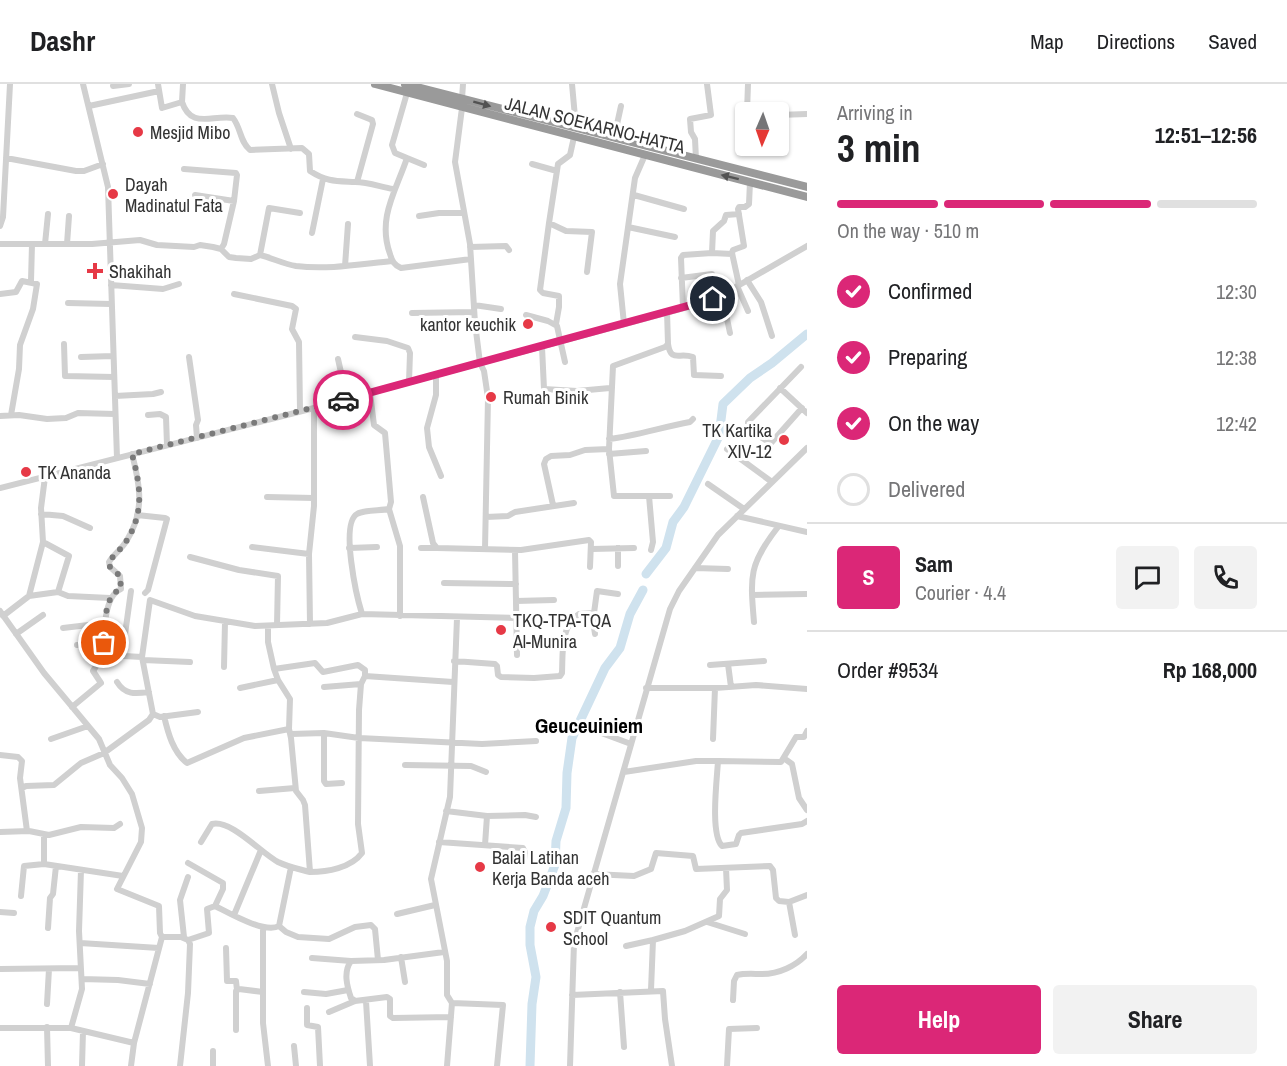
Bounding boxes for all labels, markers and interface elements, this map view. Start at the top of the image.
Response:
text: Dashr [30,22,95,60]
text: Map [1030,27,1064,56]
text: Directions [1097,27,1175,56]
text: Saved [1208,27,1257,56]
street label: JALAN SOEKARNO-HATTA [502,91,688,160]
text: Arriving in [837,99,913,126]
one-way arrow [474,100,492,109]
north arrow [735,102,789,156]
map controls [735,102,789,156]
place label: Mesjid Mibo [150,120,230,145]
text: 12:51–12:56 [1155,120,1257,150]
text: 3 min [837,122,921,174]
marker: Mesjid Mibo [131,125,145,139]
place label: Dayah Madinatul Fata [125,172,223,218]
one-way arrow [721,172,739,181]
marker: Dayah Madinatul Fata [106,187,120,201]
text: On the way · 510 m [837,217,979,244]
place label: Shakihah [109,259,171,284]
marker: Shakihah [86,262,104,280]
pin [687,273,738,324]
icon: check [837,275,870,308]
text: Confirmed [888,276,972,306]
text: 12:30 [1216,278,1257,305]
icon: home [696,282,729,315]
place label: kantor keuchik [420,312,517,337]
marker: kantor keuchik [521,317,535,331]
icon: check [837,341,870,374]
text: Preparing [888,342,967,372]
text: 12:38 [1216,344,1257,371]
courier [313,370,373,430]
icon: car [327,384,360,417]
place label: Rumah Binik [503,385,589,410]
marker: Rumah Binik [484,390,498,404]
icon: check [837,407,870,440]
text: On the way [888,408,979,438]
text: 12:42 [1216,410,1257,437]
place label: TK Kartika XIV-12 [702,418,772,464]
marker: TK Kartika XIV-12 [777,433,791,447]
place label: TK Ananda [38,460,111,485]
marker: TK Ananda [19,465,33,479]
text: Delivered [888,474,965,504]
button: chat [1116,546,1179,609]
button: phone [1194,546,1257,609]
text: Sam [915,549,953,579]
text: S [862,562,875,592]
text: Courier · 4.4 [915,579,1006,606]
place label: TKQ-TPA-TQA Al-Munira [512,608,611,654]
pin [78,617,129,668]
marker: TKQ-TPA-TQA Al-Munira [494,623,508,637]
icon: bag [87,626,120,659]
text: Order #9534 [837,655,938,685]
text: Rp 168,000 [1163,655,1257,685]
district label: Geuceuiniem [535,711,643,740]
place label: Balai Latihan Kerja Banda aceh [492,845,609,891]
marker: Balai Latihan Kerja Banda aceh [473,860,487,874]
place label: SDIT Quantum School [563,905,661,951]
marker: SDIT Quantum School [544,920,558,934]
button: Help [837,985,1041,1054]
button: Share [1053,985,1257,1054]

